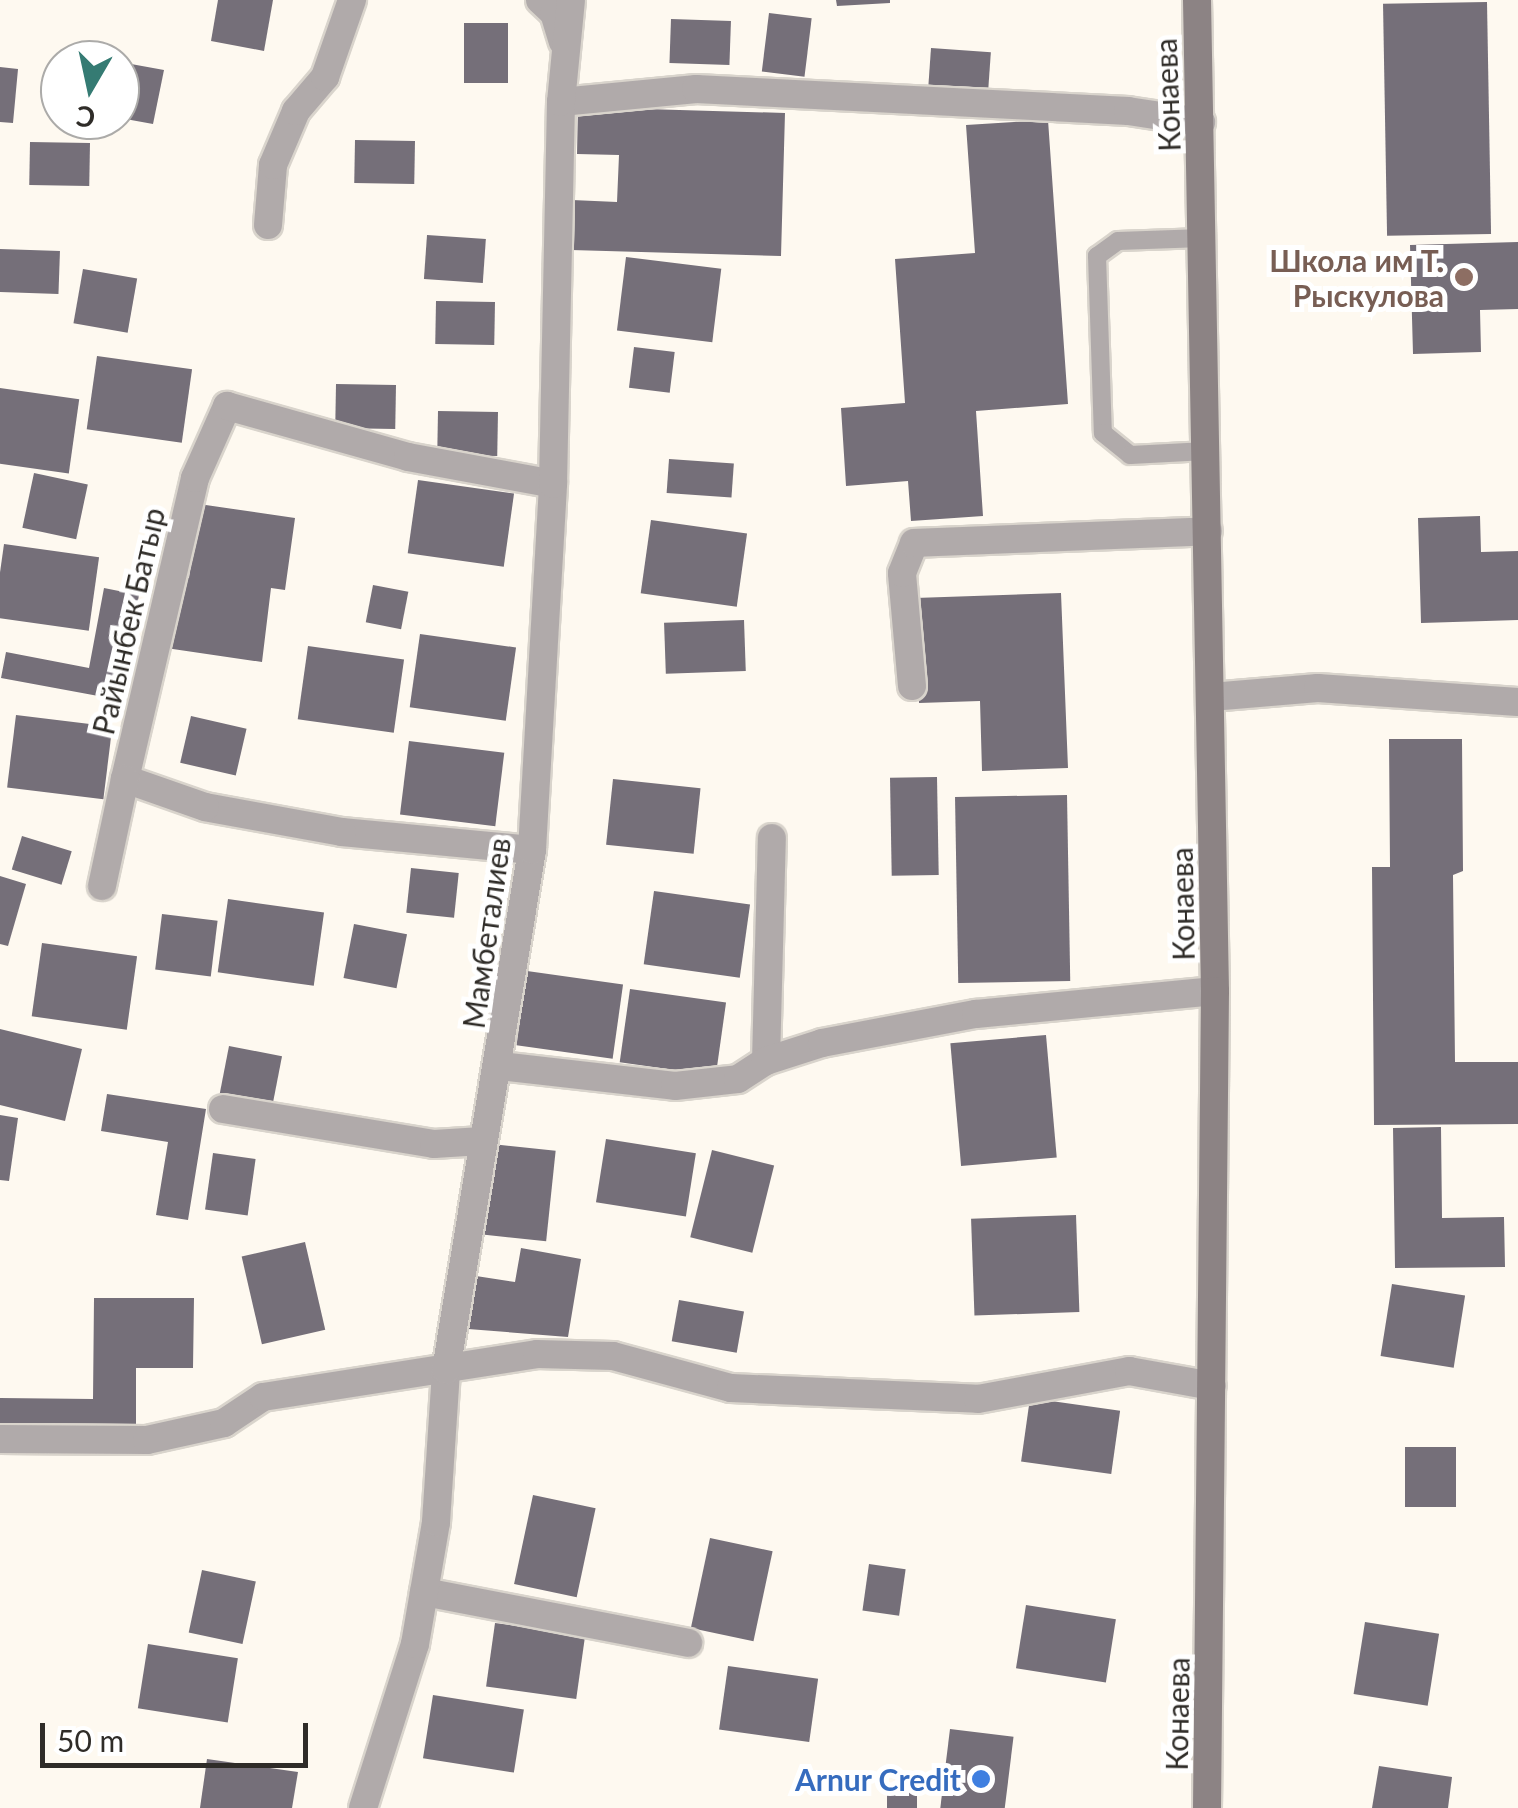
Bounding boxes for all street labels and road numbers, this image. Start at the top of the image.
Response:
street label: Конаева [1147,38,1187,152]
street label: Райынбек Батыр [84,504,172,738]
street label: Мамбеталиев [455,835,517,1031]
street label: Конаева [1163,847,1201,961]
street label: Конаева [1158,1657,1196,1771]

